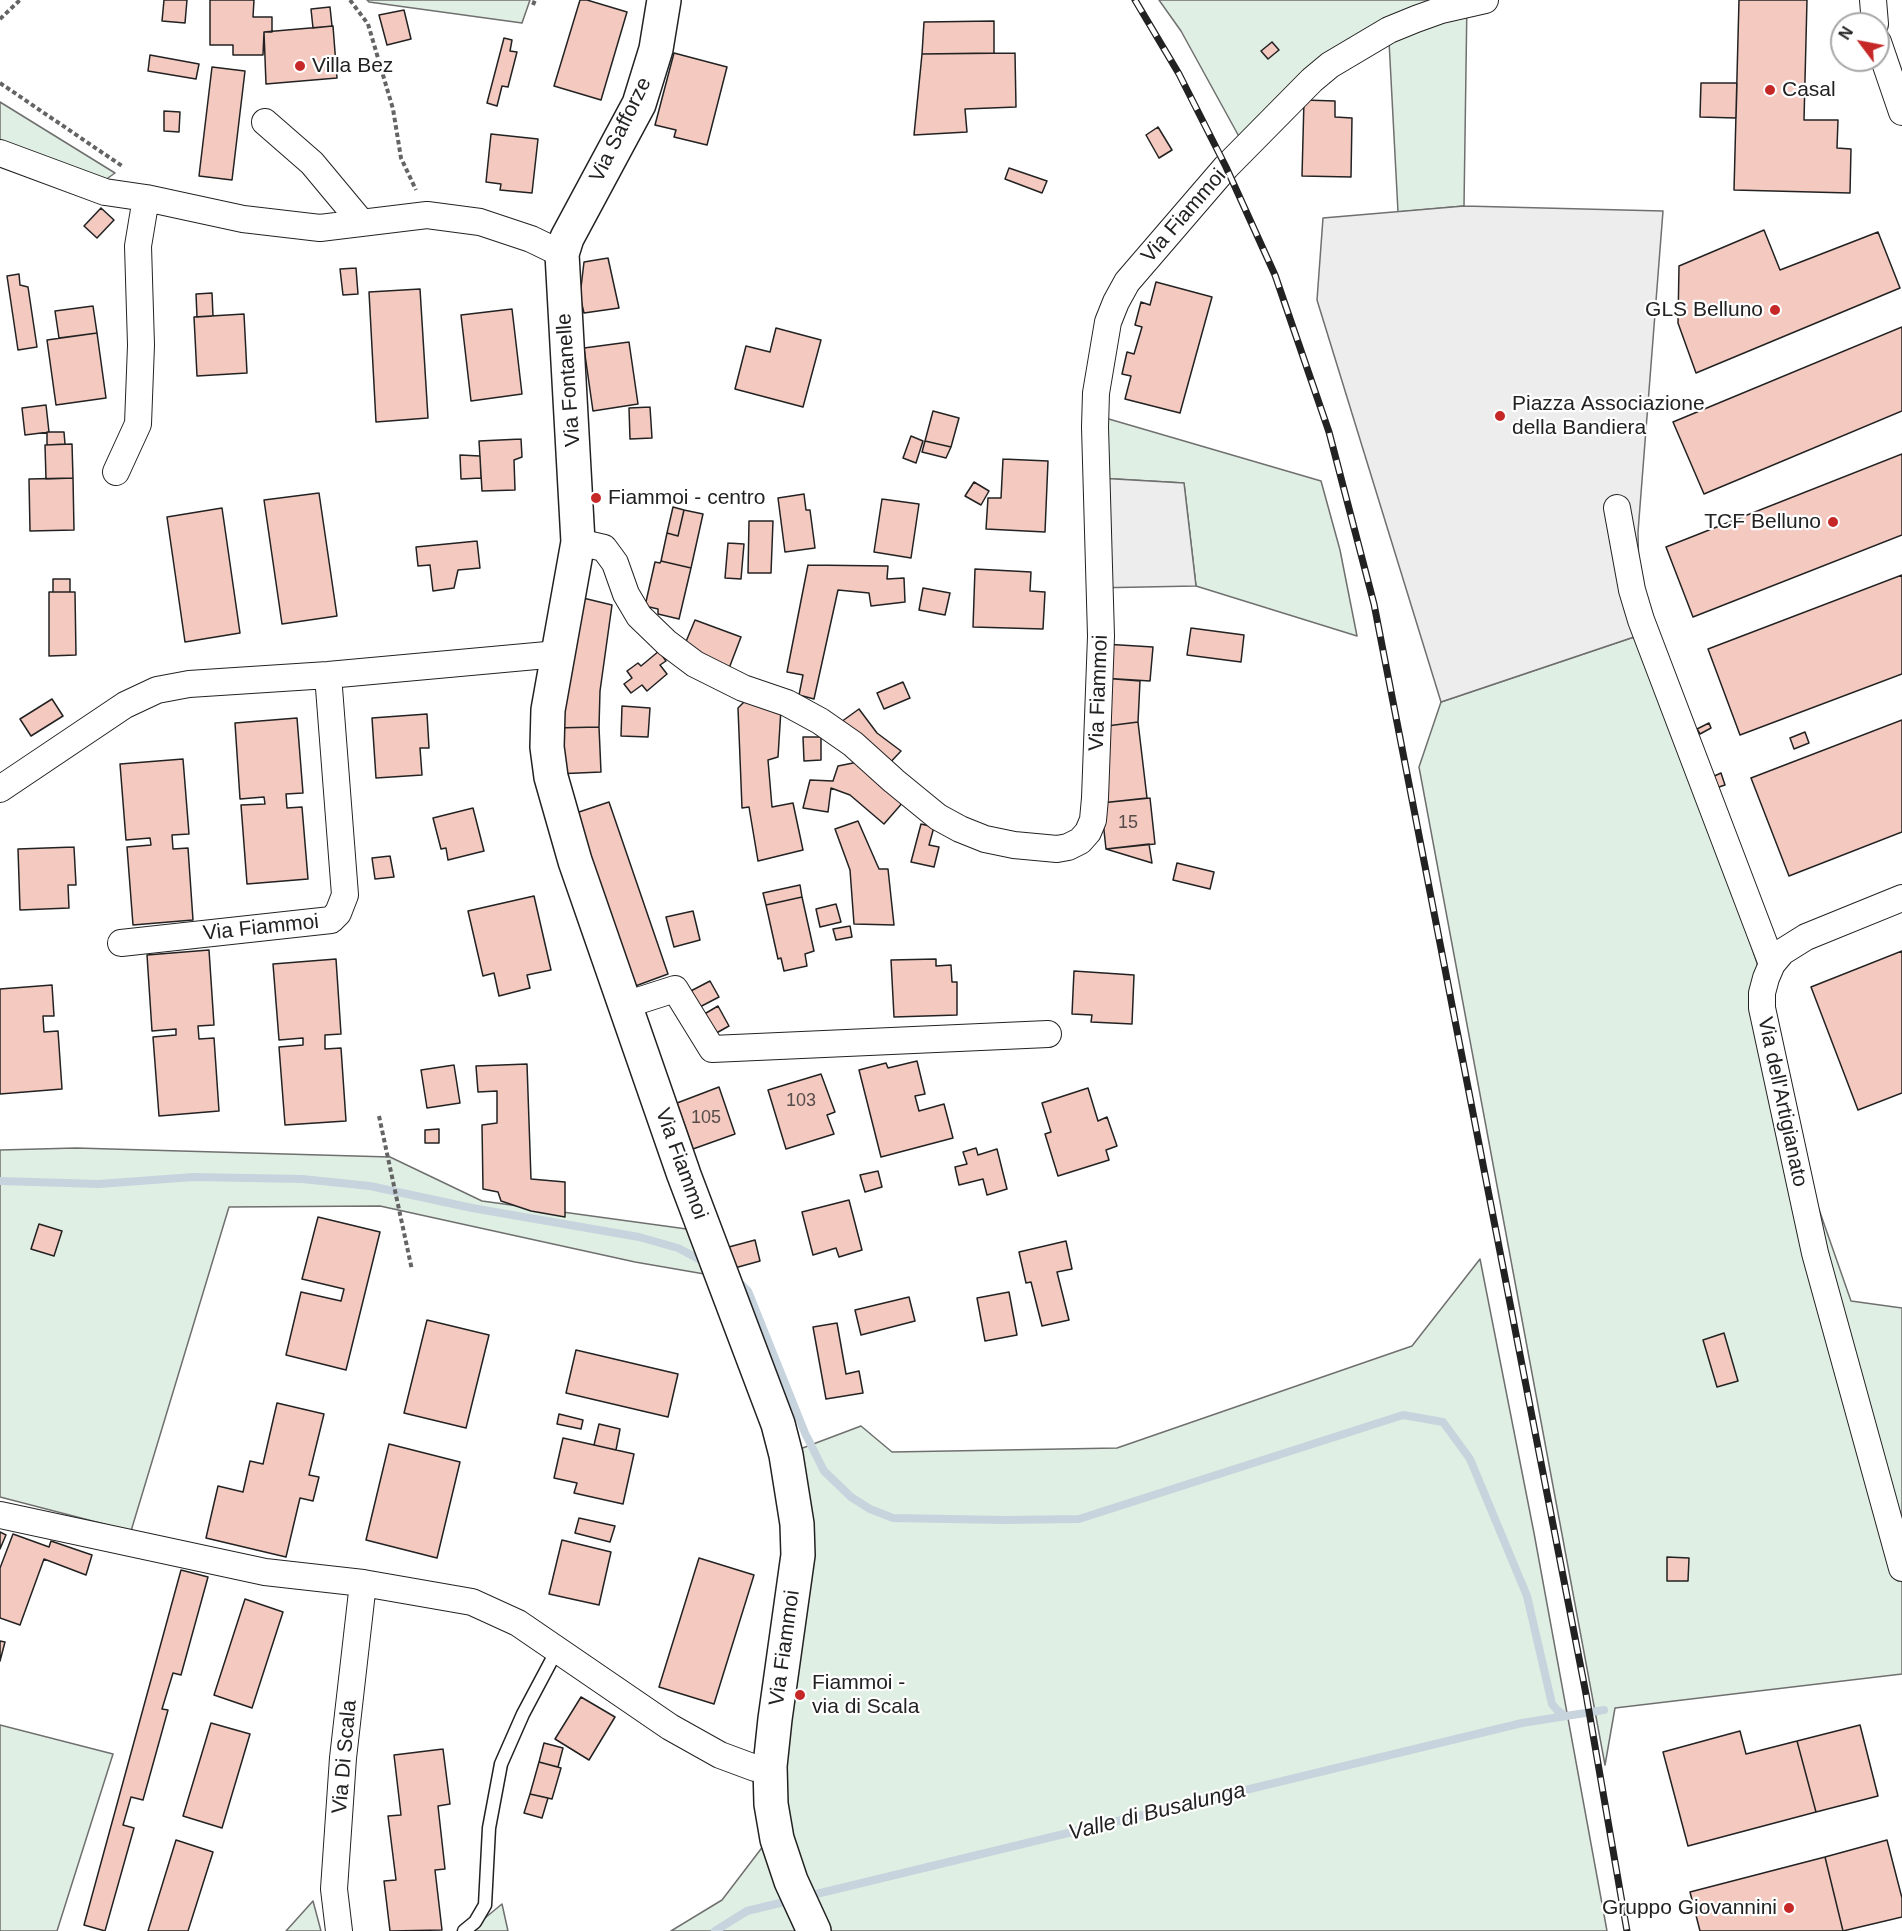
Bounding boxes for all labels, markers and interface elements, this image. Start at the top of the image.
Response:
north arrow [1830,12,1890,72]
text: N [1836,24,1856,43]
place label: Villa Bez [312,53,393,79]
marker: Villa Bez [293,59,307,73]
street label: Via Safforze [585,73,657,187]
place label: Casal [1782,77,1836,103]
marker: Casal [1763,83,1777,97]
street label: Via Fiammoi [1136,164,1232,268]
place label: GLS Belluno [1645,297,1763,323]
marker: GLS Belluno [1768,303,1782,317]
street label: Via Fontanelle [552,312,586,448]
place label: Piazza Associazione della Bandiera [1512,391,1705,441]
marker: Piazza Associazione della Bandiera [1493,409,1507,423]
place label: Fiammoi - centro [608,485,766,511]
marker: Fiammoi - centro [589,491,603,505]
place label: TCF Belluno [1704,509,1821,535]
marker: TCF Belluno [1826,515,1840,529]
street label: Via Fiammoi [1084,634,1114,752]
house number: 15 [1118,812,1138,834]
street label: Via Fiammoi [202,909,320,947]
street label: Via dell'Artigianato [1752,1015,1812,1189]
house number: 103 [786,1090,816,1112]
street label: Via Fiammoi [649,1105,713,1223]
house number: 105 [691,1107,721,1129]
street label: Via Fiammoi [764,1589,806,1707]
place label: Fiammoi - via di Scala [812,1670,919,1720]
marker: Fiammoi - via di Scala [793,1688,807,1702]
street label: Via Di Scala [327,1699,363,1815]
water label: Valle di Busalunga [1066,1777,1248,1847]
place label: Gruppo Giovannini [1602,1895,1777,1921]
marker: Gruppo Giovannini [1782,1901,1796,1915]

